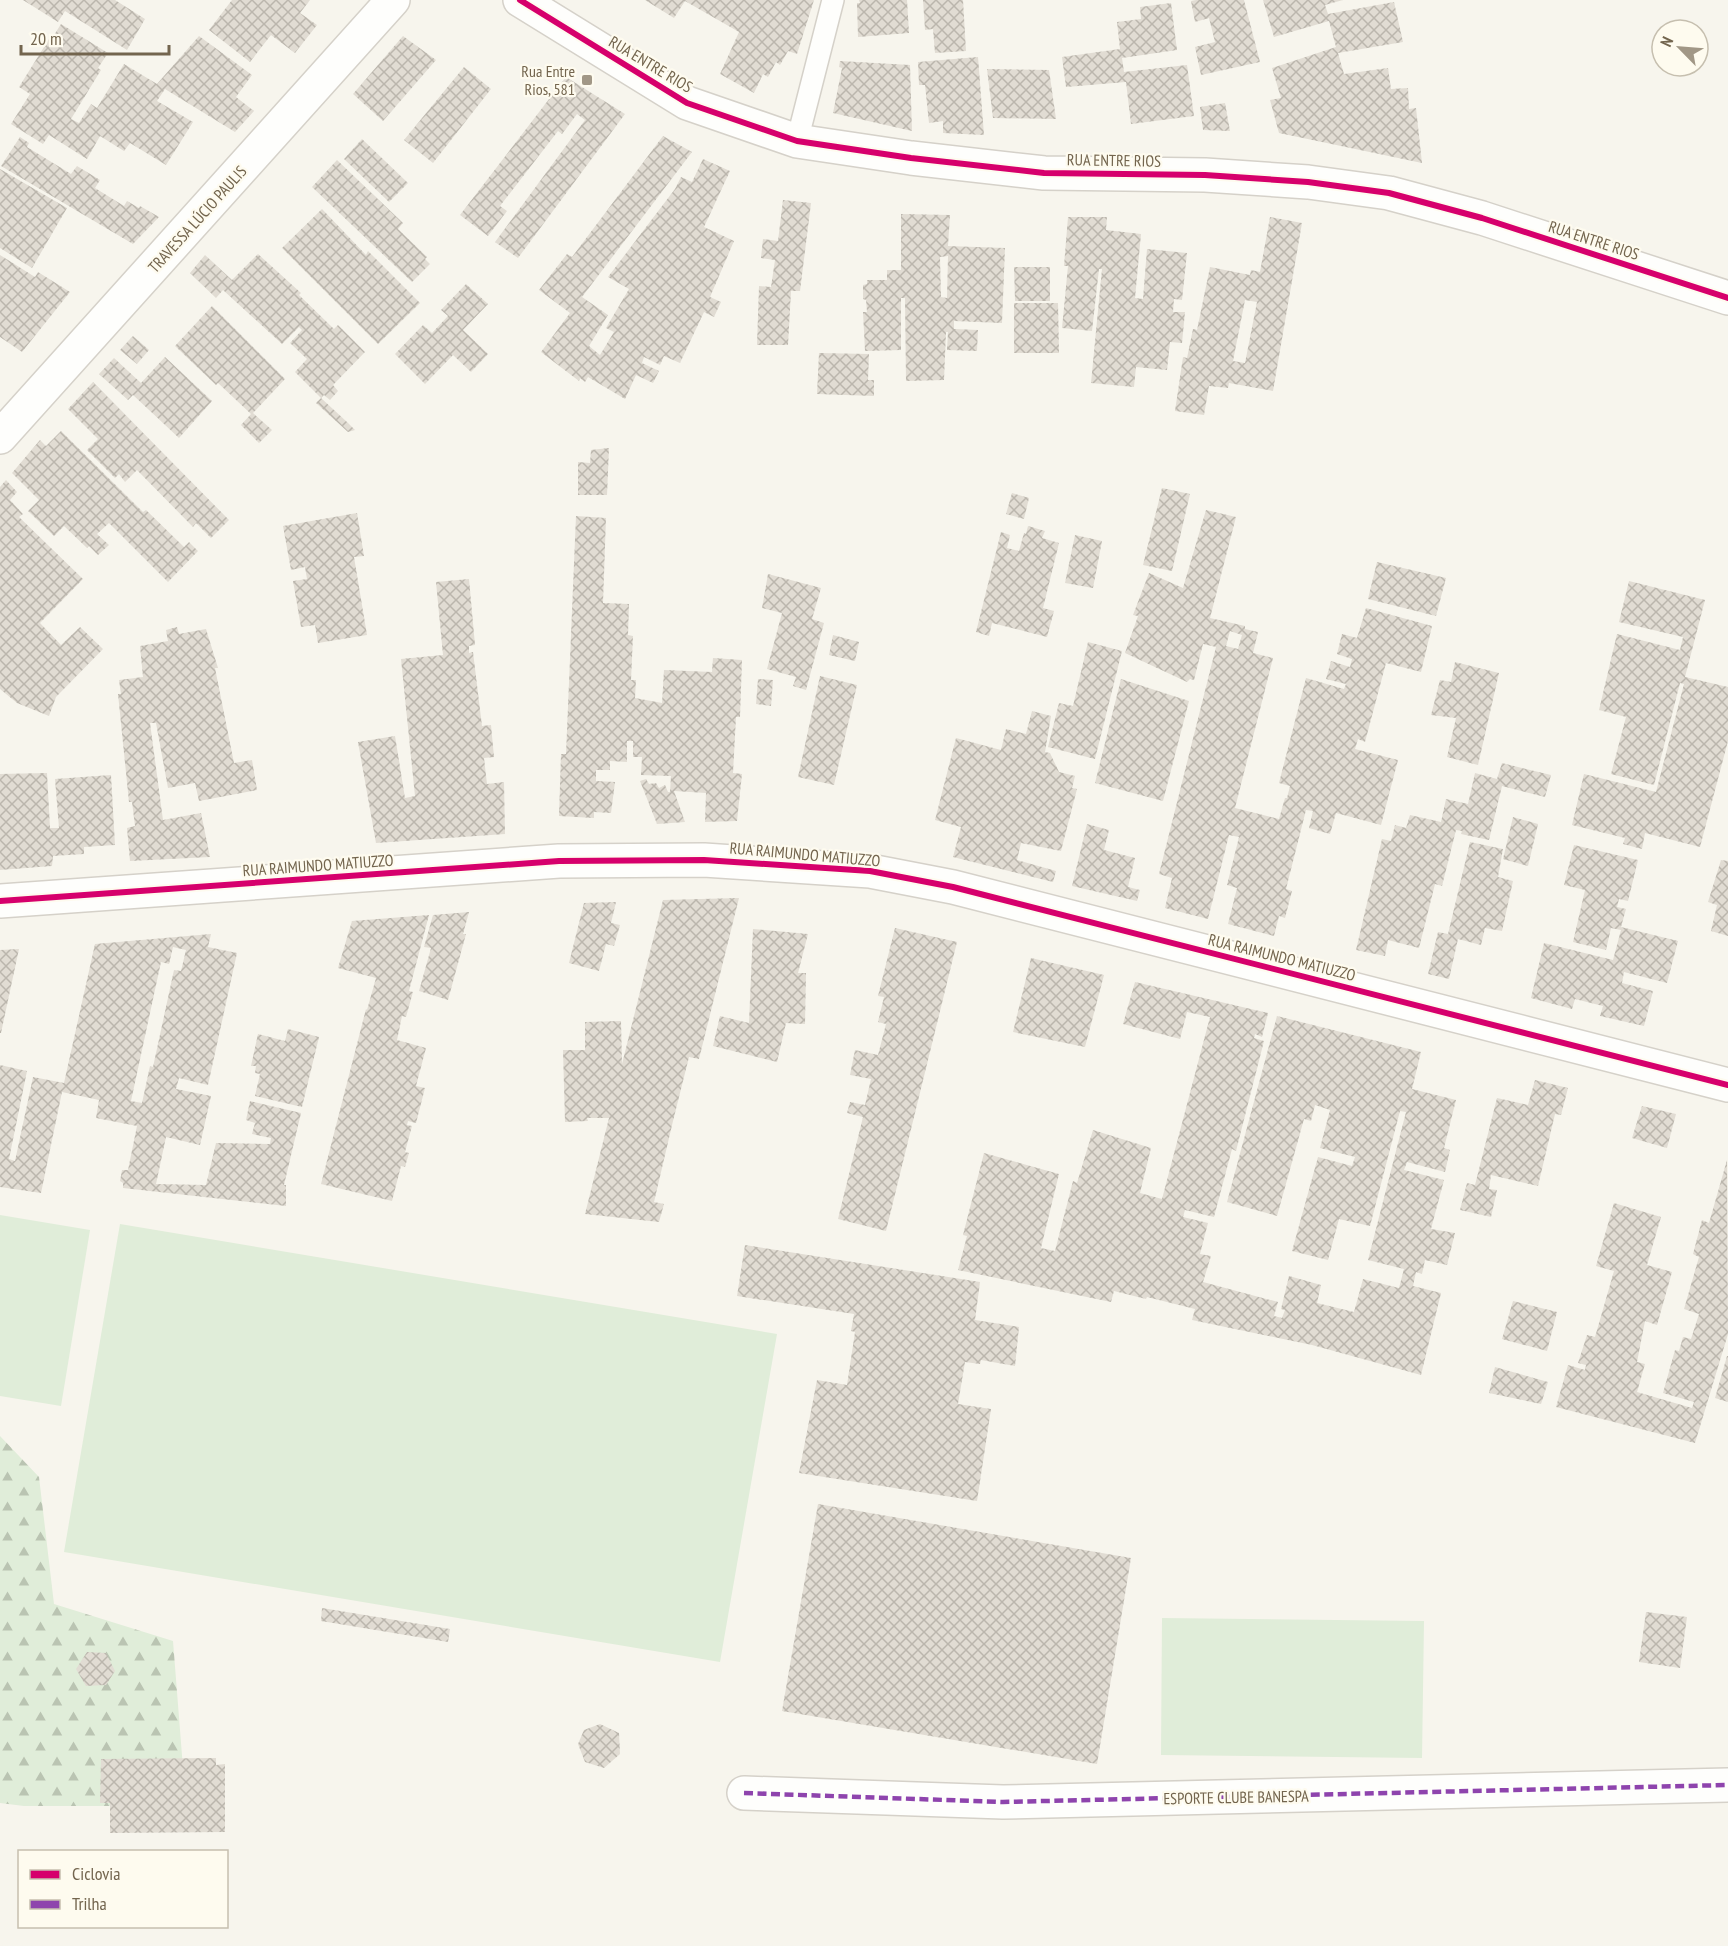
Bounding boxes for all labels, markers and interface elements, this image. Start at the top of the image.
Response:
scale bar [21,18,170,56]
north arrow [1650,18,1710,78]
text: 20 m [30,27,62,50]
street label: RUA ENTRE RIOS [606,31,697,97]
text: N [1656,34,1677,50]
place label: Rua Entre Rios, 581 [521,61,575,99]
marker: Rua Entre Rios, 581 [580,73,594,87]
street label: RUA ENTRE RIOS [1067,149,1161,171]
street label: TRAVESSA LÚCIO PAULIS [144,161,251,277]
street label: RUA ENTRE RIOS [1546,216,1642,264]
street label: RUA RAIMUNDO MATIUZZO [729,837,881,871]
street label: RUA RAIMUNDO MATIUZZO [242,850,394,880]
street label: RUA RAIMUNDO MATIUZZO [1206,929,1358,985]
street label: ESPORTE CLUBE BANESPA [1163,1786,1309,1808]
legend [18,1850,228,1928]
text: Ciclovia [72,1862,120,1885]
text: Trilha [72,1892,107,1915]

